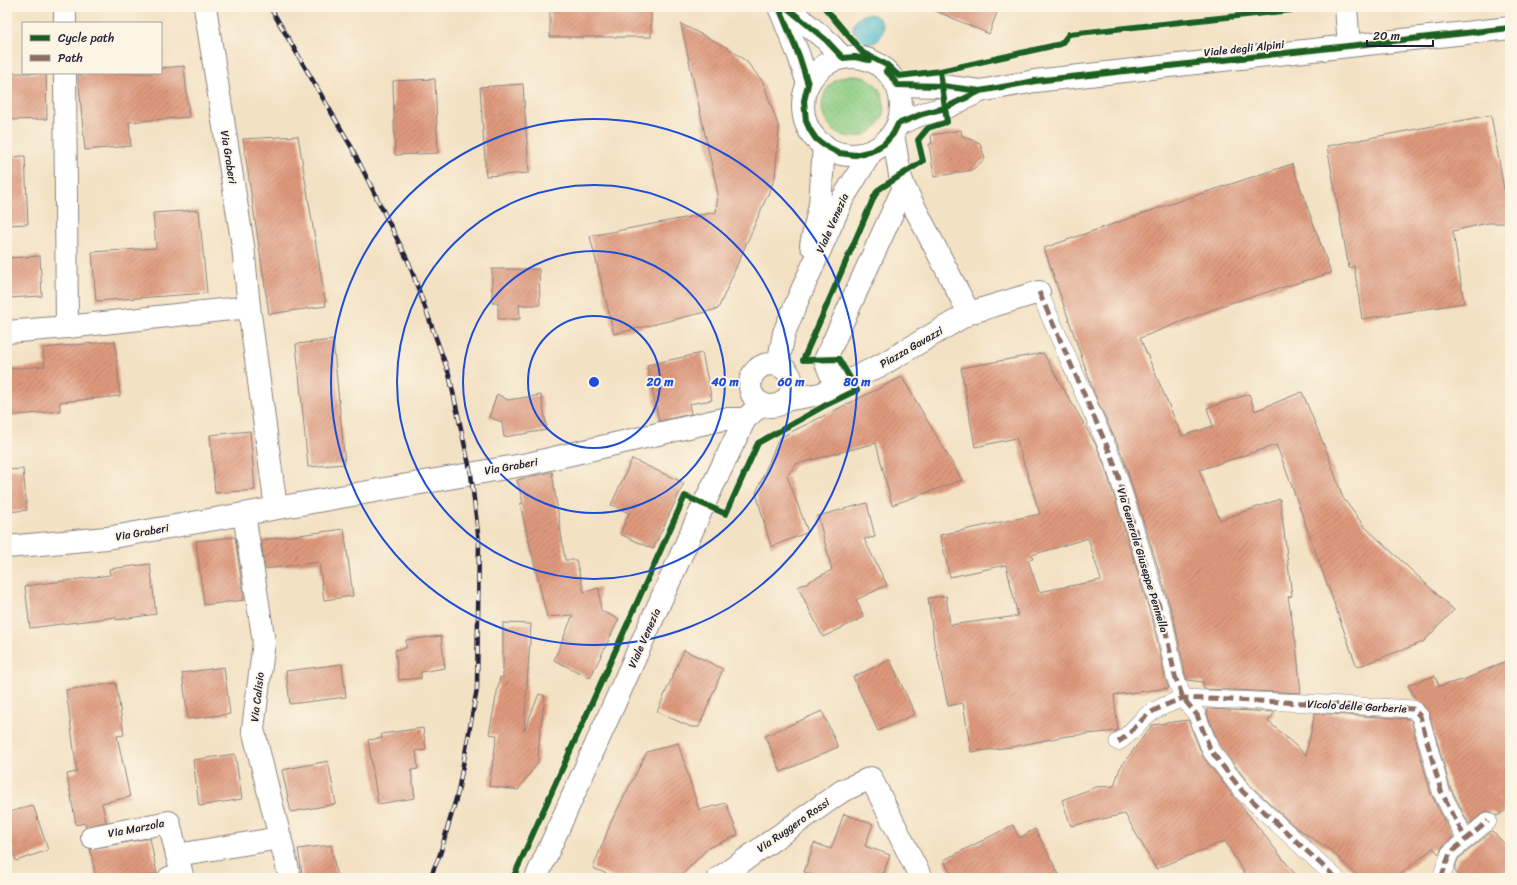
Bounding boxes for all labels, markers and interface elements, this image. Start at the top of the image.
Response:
legend [22,22,162,74]
scale bar [1367,22,1433,48]
text: 20 m [1373,25,1400,47]
text: Cycle path [58,27,114,49]
street label: Viale degli Alpini [1203,35,1286,62]
text: Path [58,47,83,69]
street label: Via Graberi [215,129,242,186]
street label: Viale Venezia [811,190,854,256]
street label: Piazza Gavazzi [876,321,947,373]
text: 20 m [646,371,674,393]
text: 40 m [710,371,739,393]
text: 60 m [777,371,805,393]
text: 80 m [842,371,871,393]
centre of rings [587,375,601,389]
street label: Via Graberi [483,452,540,481]
street label: Via Generale Giuseppe Pennella [1111,485,1174,635]
street label: Via Graberi [114,518,171,547]
street label: Viale Venezia [623,605,666,671]
street label: Via Calisio [245,671,270,723]
street label: Vicolo delle Garberie [1307,694,1408,719]
street label: Via Ruggero Rossi [753,793,835,858]
street label: Via Marzola [106,814,166,843]

